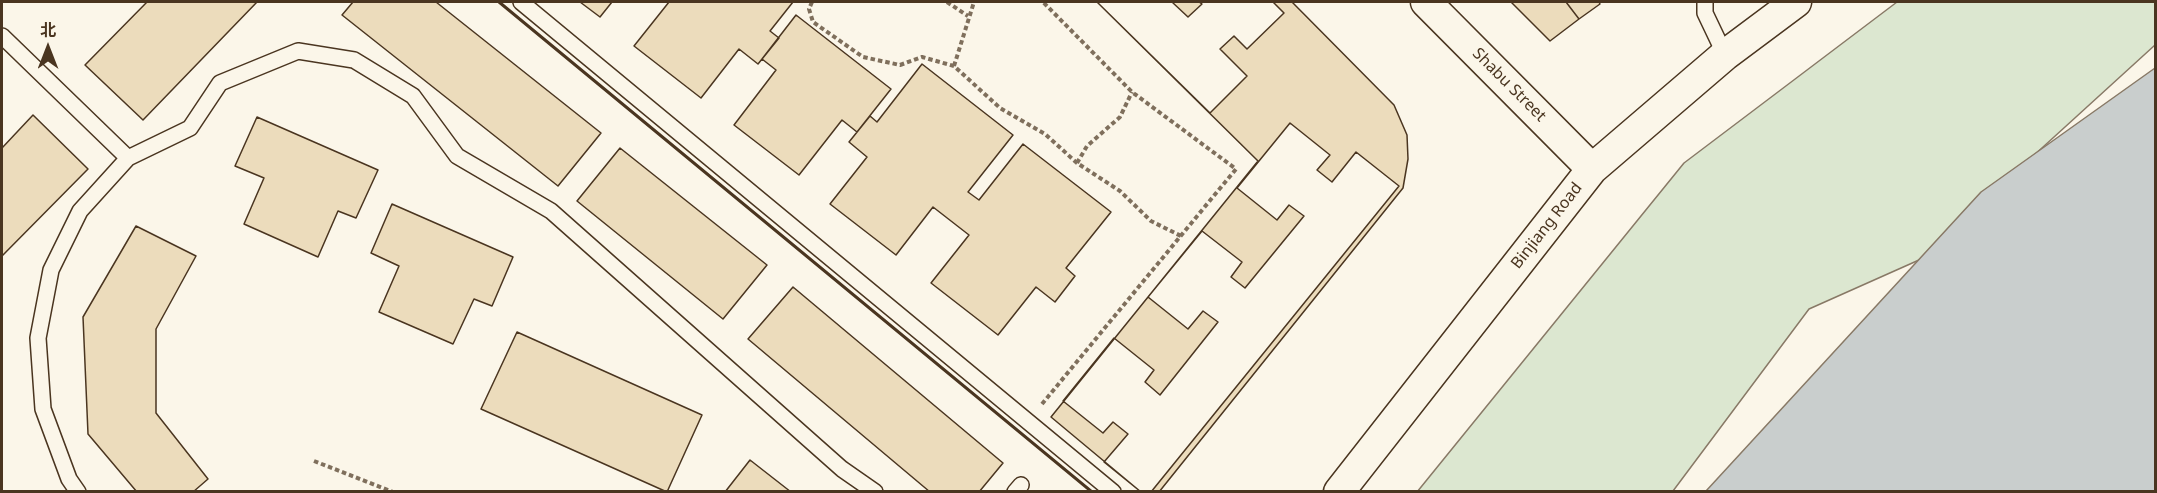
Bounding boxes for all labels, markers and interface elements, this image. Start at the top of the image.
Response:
north arrow [18,18,78,78]
text: 北 [40,19,56,41]
street label: Shabu Street [1468,44,1550,126]
street label: Binjiang Road [1507,179,1587,273]

